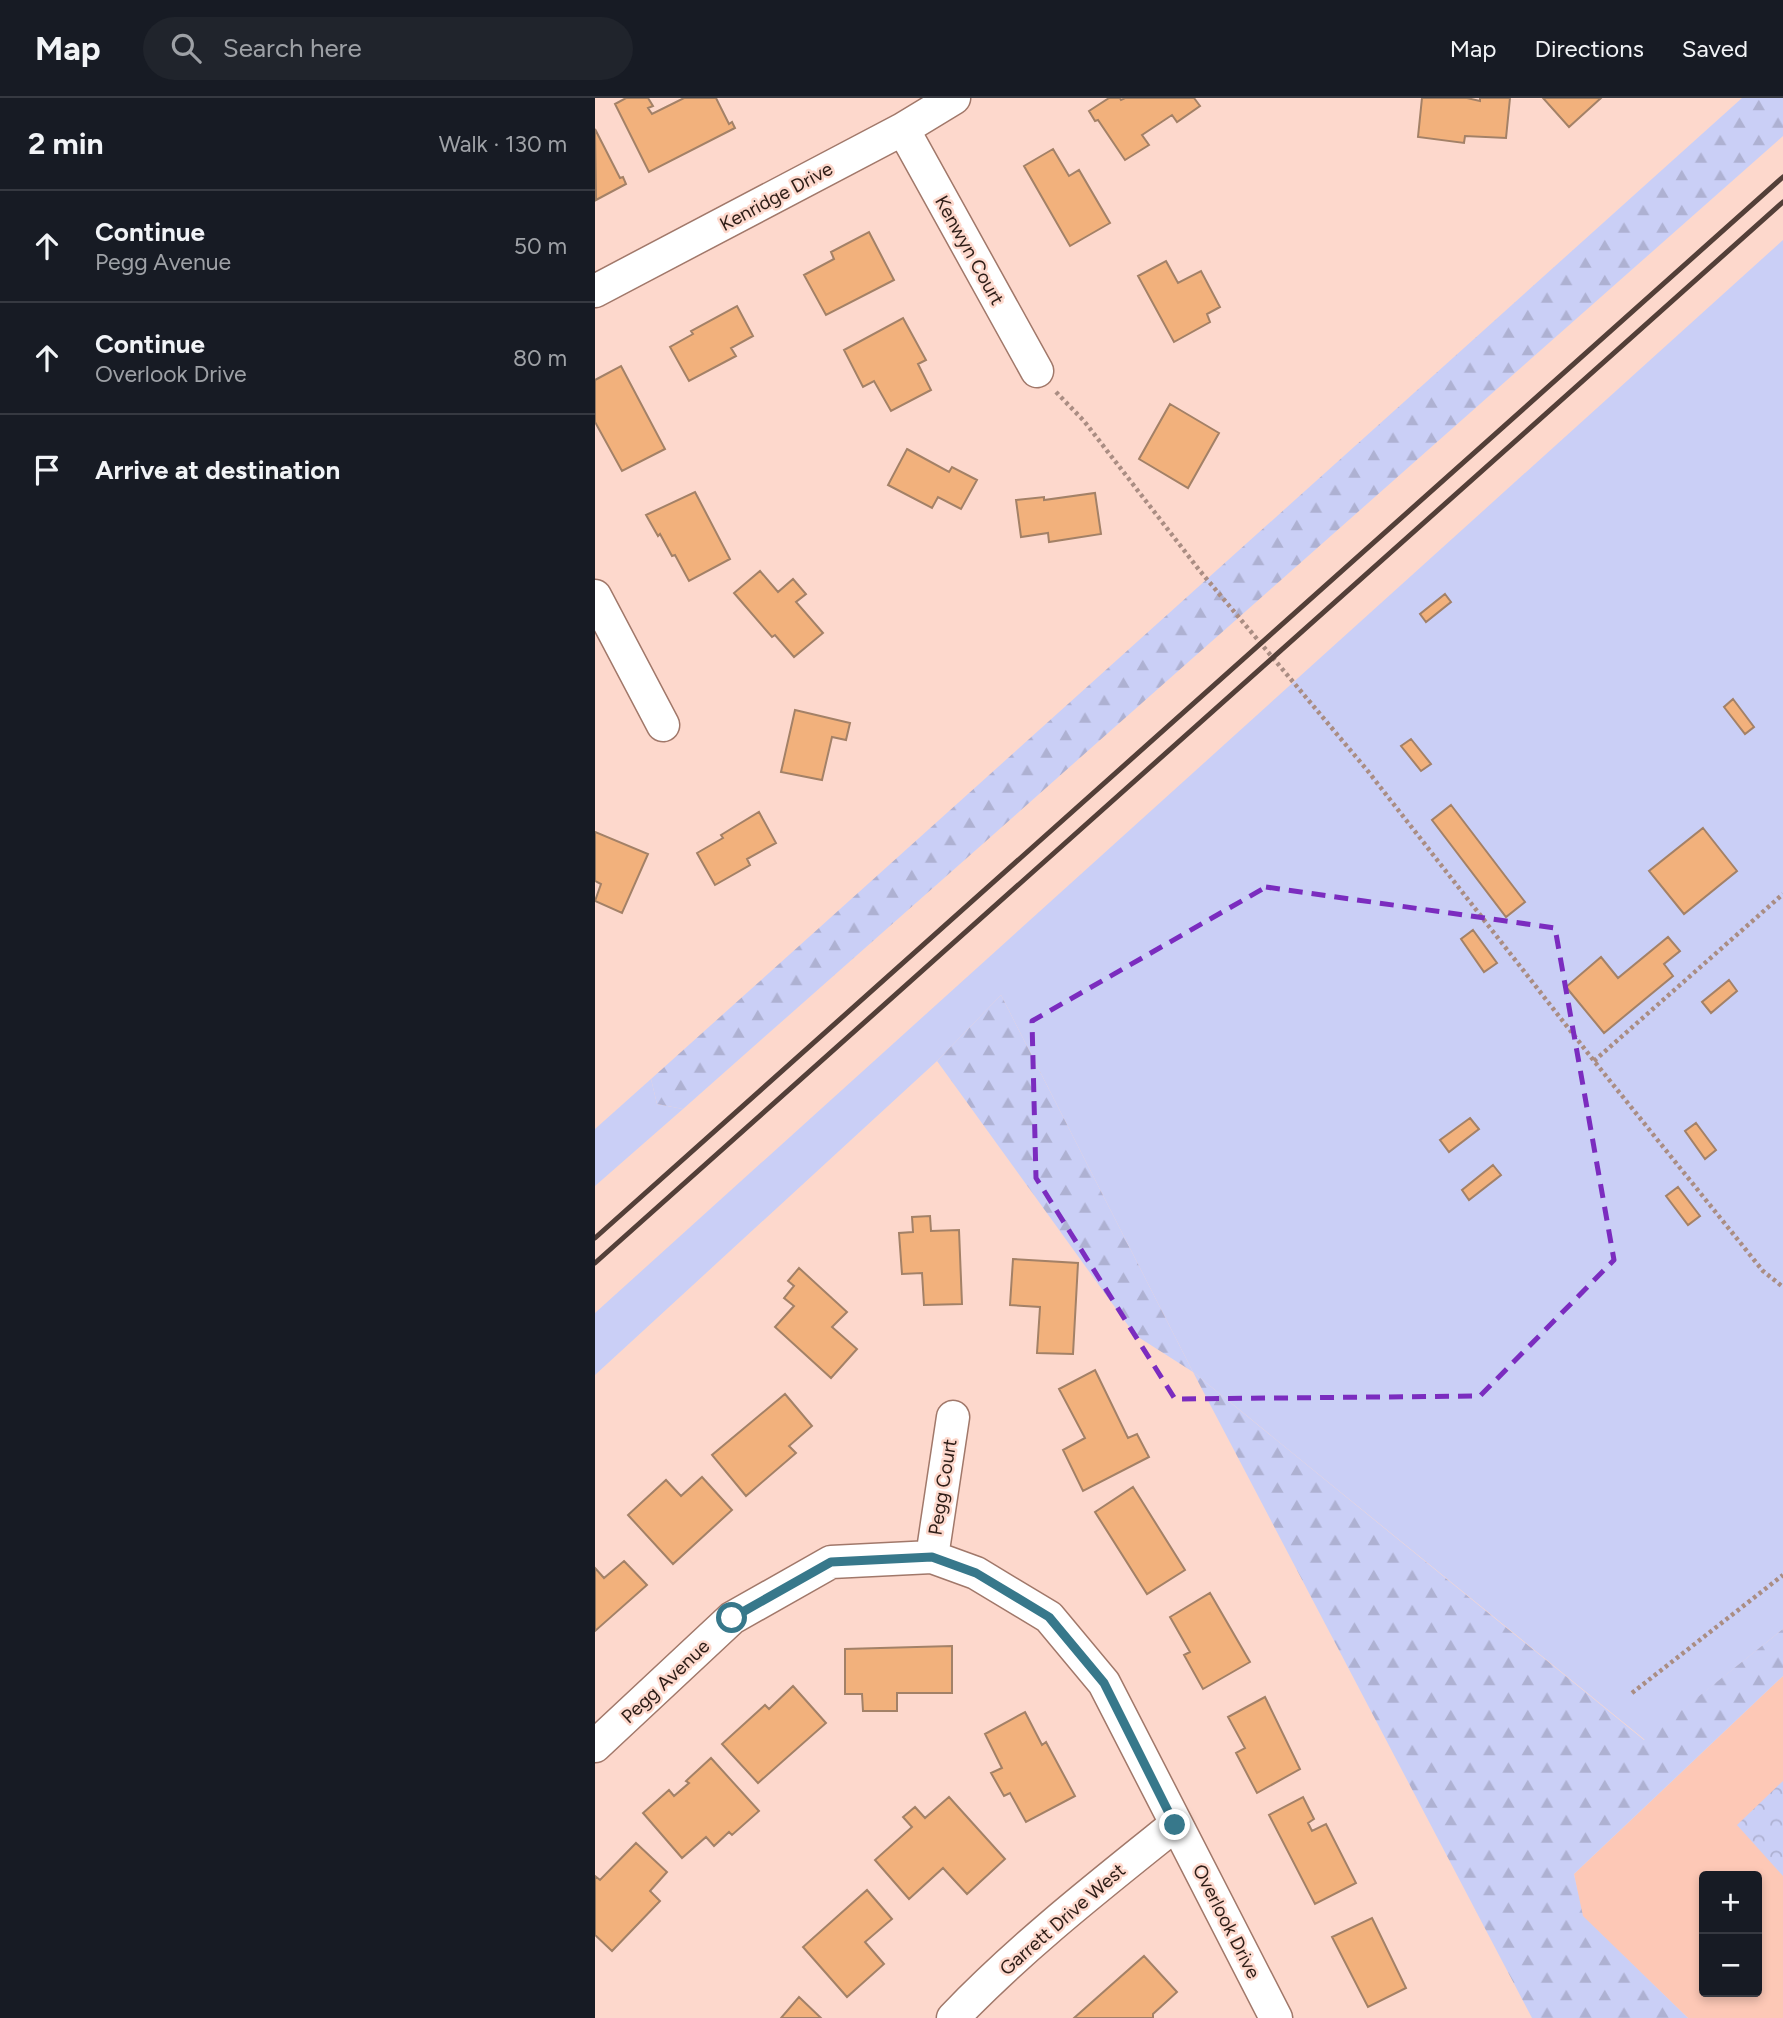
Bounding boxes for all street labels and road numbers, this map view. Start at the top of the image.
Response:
street label: Kenridge Drive [716,157,837,236]
street label: Kenwyn Court [930,192,1009,309]
street label: Pegg Court [924,1437,961,1537]
street label: Pegg Avenue [616,1635,714,1728]
street label: Garrett Drive West [995,1859,1130,1980]
street label: Overlook Drive [1188,1860,1265,1982]

